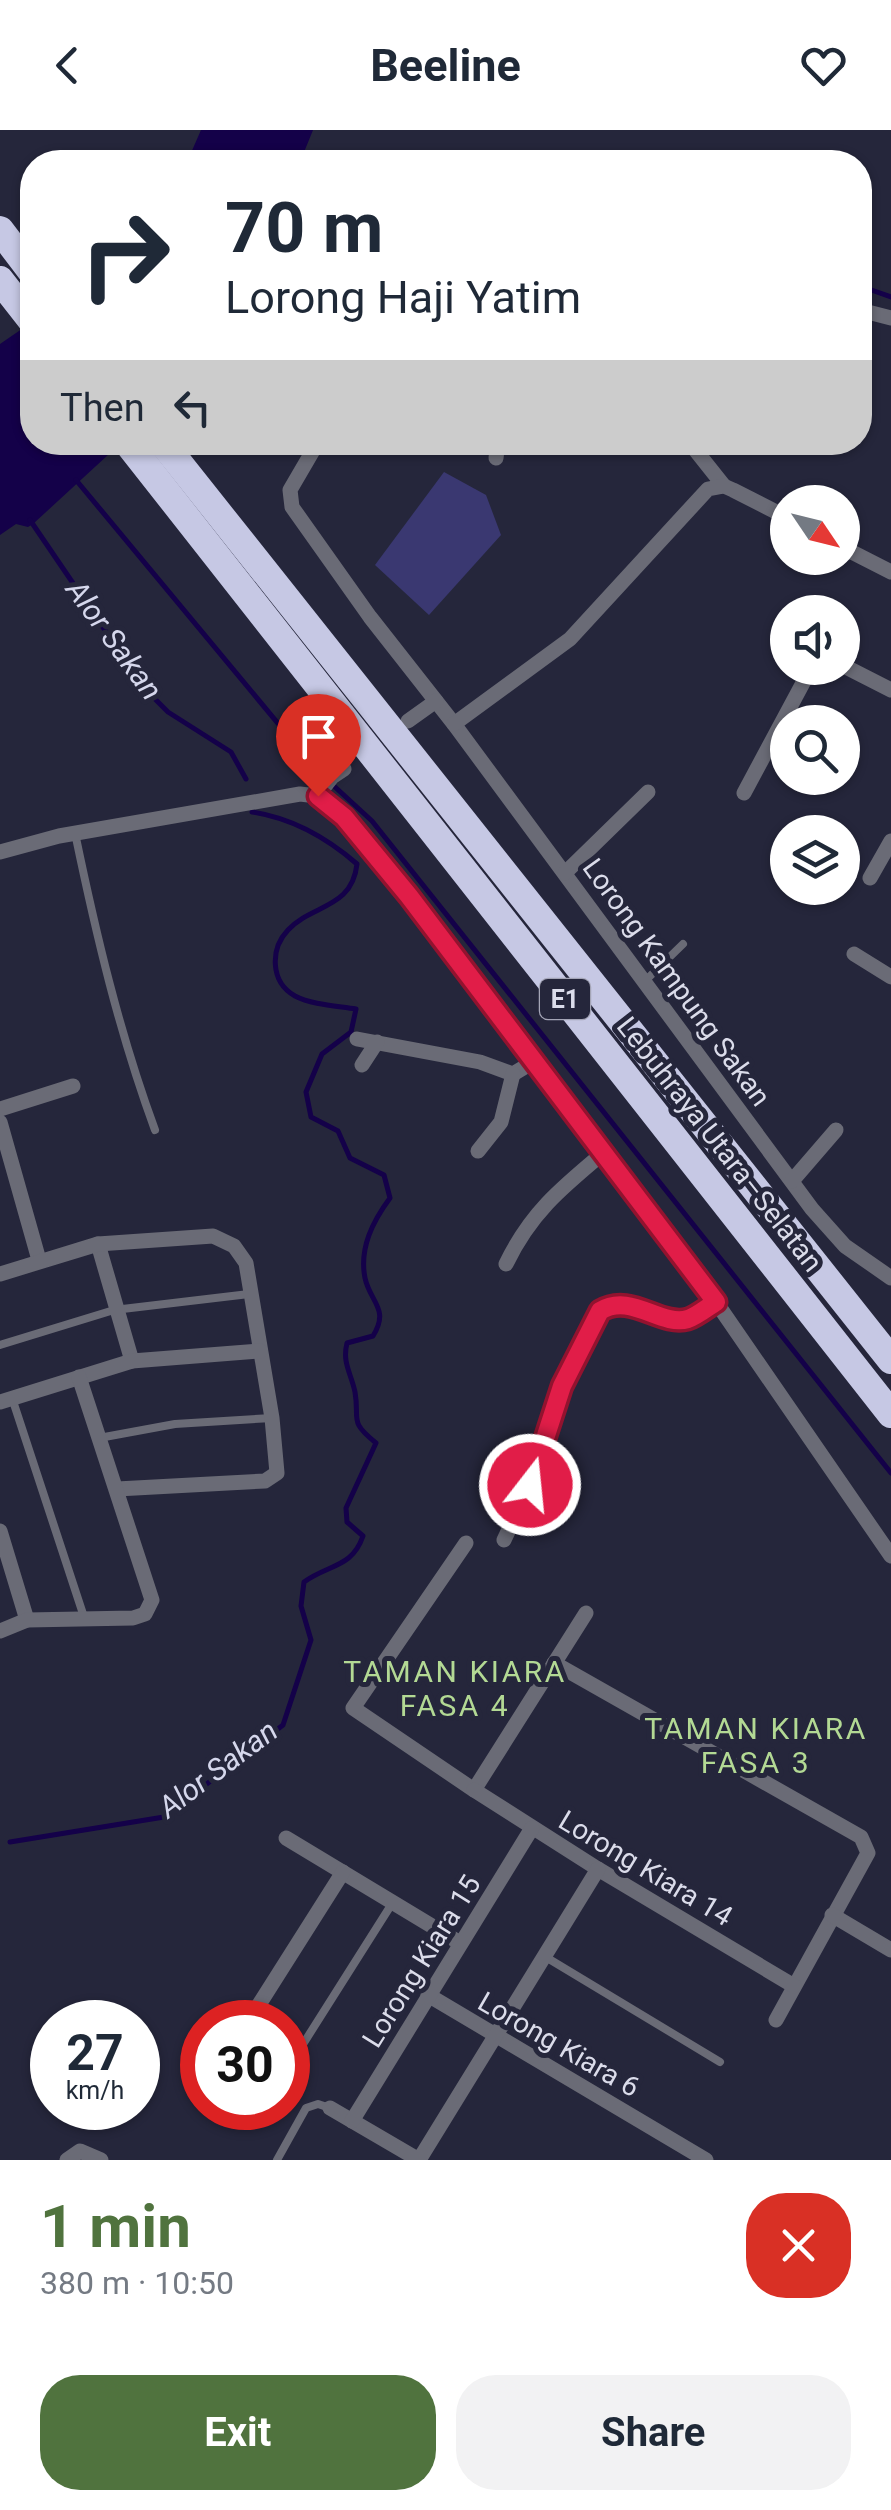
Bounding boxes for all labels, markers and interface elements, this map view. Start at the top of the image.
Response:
icon: back [40,38,95,93]
icon: heart [796,38,851,93]
text: Beeline [370,39,521,92]
text: 70 m [225,187,383,269]
icon: right [60,190,190,320]
text: Lorong Haji Yatim [225,271,581,324]
icon: left [165,380,220,435]
text: Then [60,386,145,430]
north arrow [770,485,860,575]
map controls [770,485,860,905]
water label: Alor Sakan [58,571,170,706]
button: sound [770,595,860,685]
pin [276,694,361,797]
button: search [770,705,860,795]
icon: arrive [291,709,346,764]
button: layers [770,815,860,905]
street label: Lorong Kampung Sakan [576,852,777,1112]
road number: E1 [540,979,590,1019]
street label: Lebuhraya Utara–Selatan [610,1010,829,1278]
position arrow [478,1433,582,1537]
district label: TAMAN KIARA FASA 4 [343,1654,567,1723]
district label: TAMAN KIARA FASA 3 [644,1711,868,1780]
water label: Alor Sakan [150,1713,284,1826]
street label: Lorong Kiara 14 [553,1804,739,1933]
street label: Lorong Kiara 15 [355,1869,487,2053]
street label: Lorong Kiara 6 [472,1985,645,2104]
speed limit sign: 30 [180,2000,310,2130]
text: 27 [66,2024,124,2082]
text: km/h [66,2076,124,2105]
text: 1 min [40,2191,191,2262]
button: close [746,2193,851,2298]
text: 380 m · 10:50 [40,2264,234,2302]
button: Exit [40,2375,436,2490]
button: Share [456,2375,851,2490]

